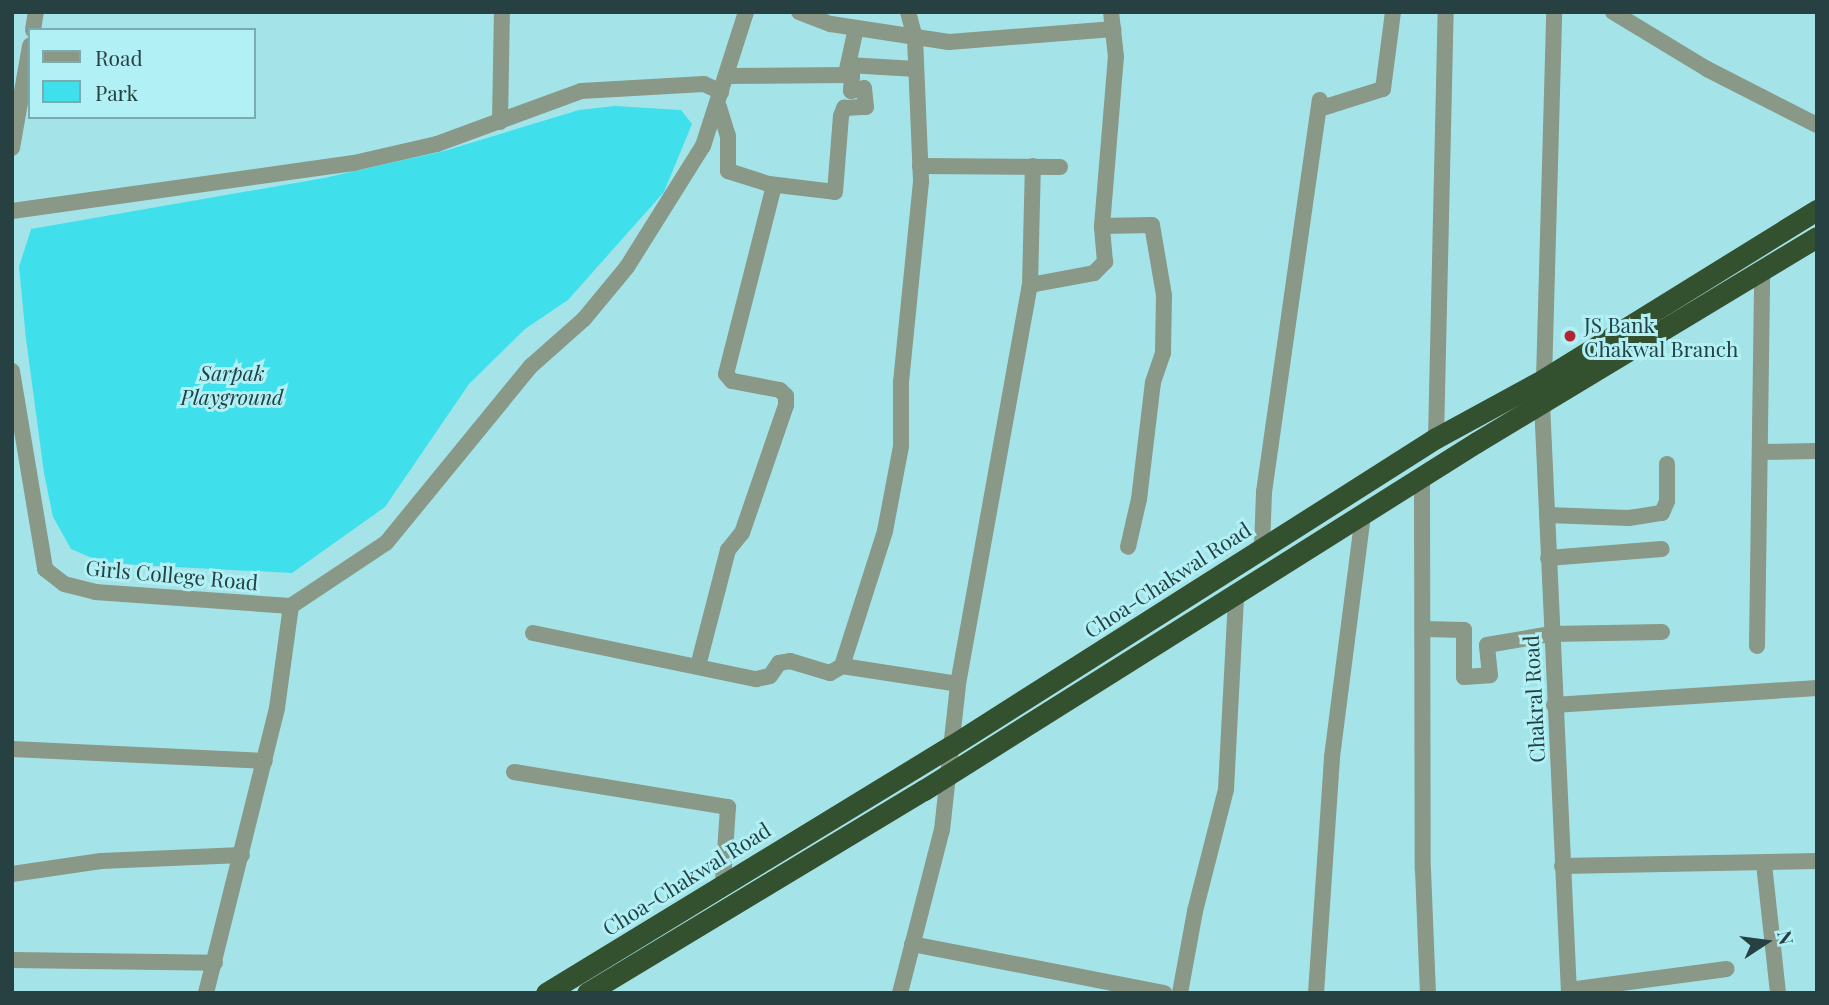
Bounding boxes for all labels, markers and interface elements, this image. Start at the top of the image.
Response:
legend [28,28,256,119]
text: Road [95,43,143,71]
text: Park [95,78,138,106]
place label: JS Bank Chakwal Branch [1584,311,1738,361]
marker: JS Bank Chakwal Branch [1562,328,1578,344]
park label: Sarpak Playground [181,359,283,409]
street label: Choa-Chakwal Road [1079,516,1255,642]
street label: Girls College Road [85,554,259,594]
street label: Chakral Road [1517,635,1549,763]
street label: Choa-Chakwal Road [597,816,775,940]
north arrow [1731,907,1801,977]
text: N [1772,928,1801,947]

